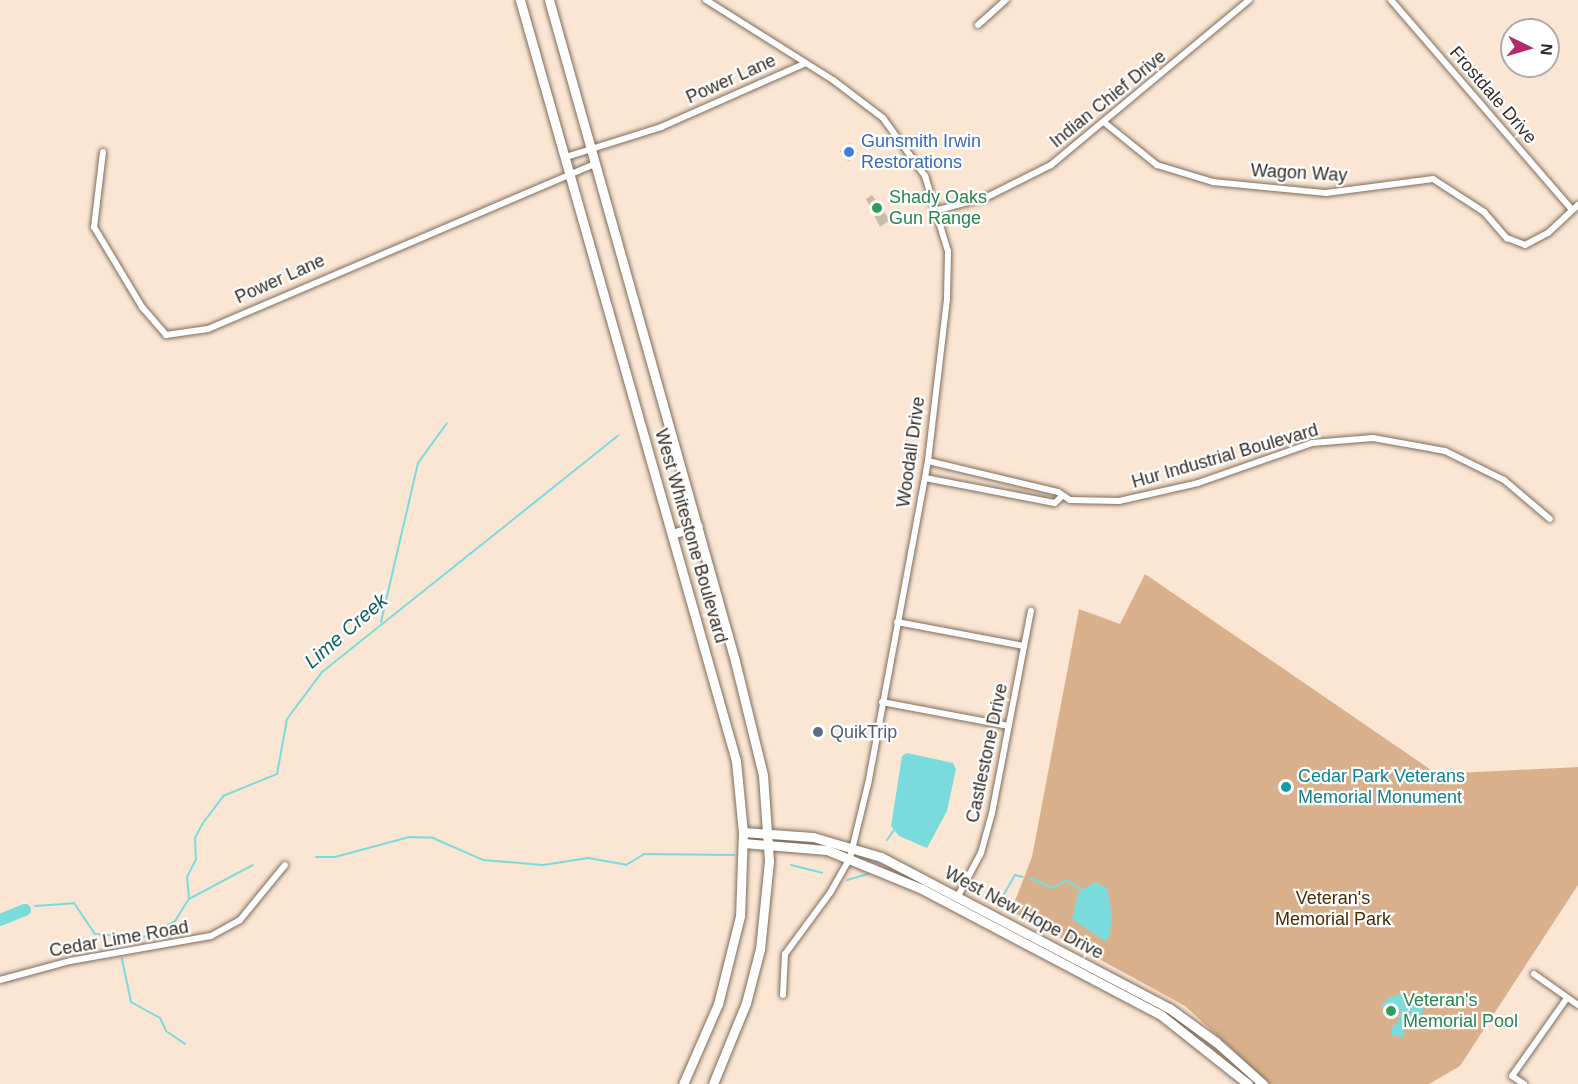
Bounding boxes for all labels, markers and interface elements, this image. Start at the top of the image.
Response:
north arrow [1500,18,1560,78]
street label: Frostdale Drive [1445,42,1541,148]
text: N [1537,43,1555,56]
street label: Indian Chief Drive [1046,46,1170,152]
street label: Power Lane [683,50,779,108]
place label: Gunsmith Irwin Restorations [861,131,981,174]
marker: Gunsmith Irwin Restorations [842,145,856,159]
street label: Wagon Way [1250,160,1348,186]
place label: Shady Oaks Gun Range [889,187,987,230]
marker: Shady Oaks Gun Range [870,201,884,215]
street label: Power Lane [232,250,328,308]
street label: Woodall Drive [893,395,929,509]
street label: Hur Industrial Boulevard [1129,419,1321,493]
street label: West Whitestone Boulevard [650,426,732,646]
water label: Lime Creek [300,588,392,674]
street label: Castlestone Drive [962,681,1012,825]
place label: QuikTrip [830,721,897,743]
marker: QuikTrip [811,725,825,739]
place label: Cedar Park Veterans Memorial Monument [1298,766,1465,808]
marker: Cedar Park Veterans Memorial Monument [1279,780,1293,794]
street label: West New Hope Drive [941,862,1107,964]
park label: Veteran's Memorial Park [1275,888,1391,930]
street label: Cedar Lime Road [48,916,190,962]
place label: Veteran's Memorial Pool [1403,990,1518,1032]
marker: Veteran's Memorial Pool [1384,1004,1398,1018]

